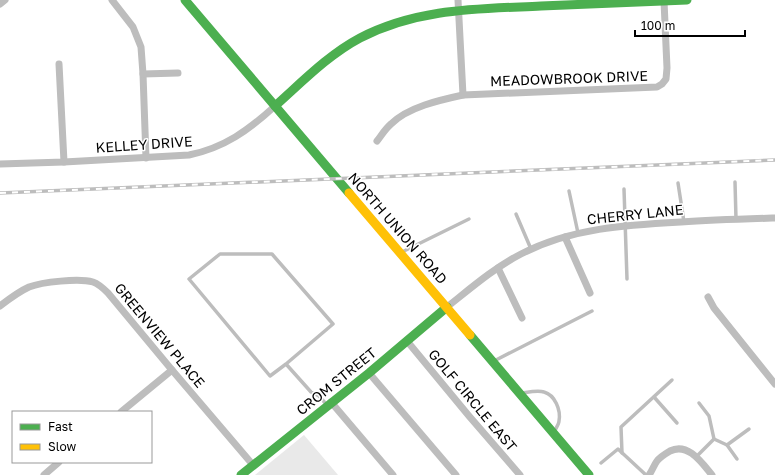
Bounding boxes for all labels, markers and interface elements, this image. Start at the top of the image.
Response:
scale bar [635,12,745,38]
text: 100 m [641,18,675,33]
street label: MEADOWBROOK DRIVE [490,67,648,89]
street label: KELLEY DRIVE [95,132,193,156]
street label: NORTH UNION ROAD [345,169,451,287]
street label: CHERRY LANE [586,200,684,228]
street label: GREENVIEW PLACE [111,279,209,391]
street label: CROM STREET [293,343,380,418]
street label: GOLF CIRCLE EAST [425,345,521,455]
legend [12,411,152,463]
text: Fast [48,419,73,434]
text: Slow [48,439,76,454]

